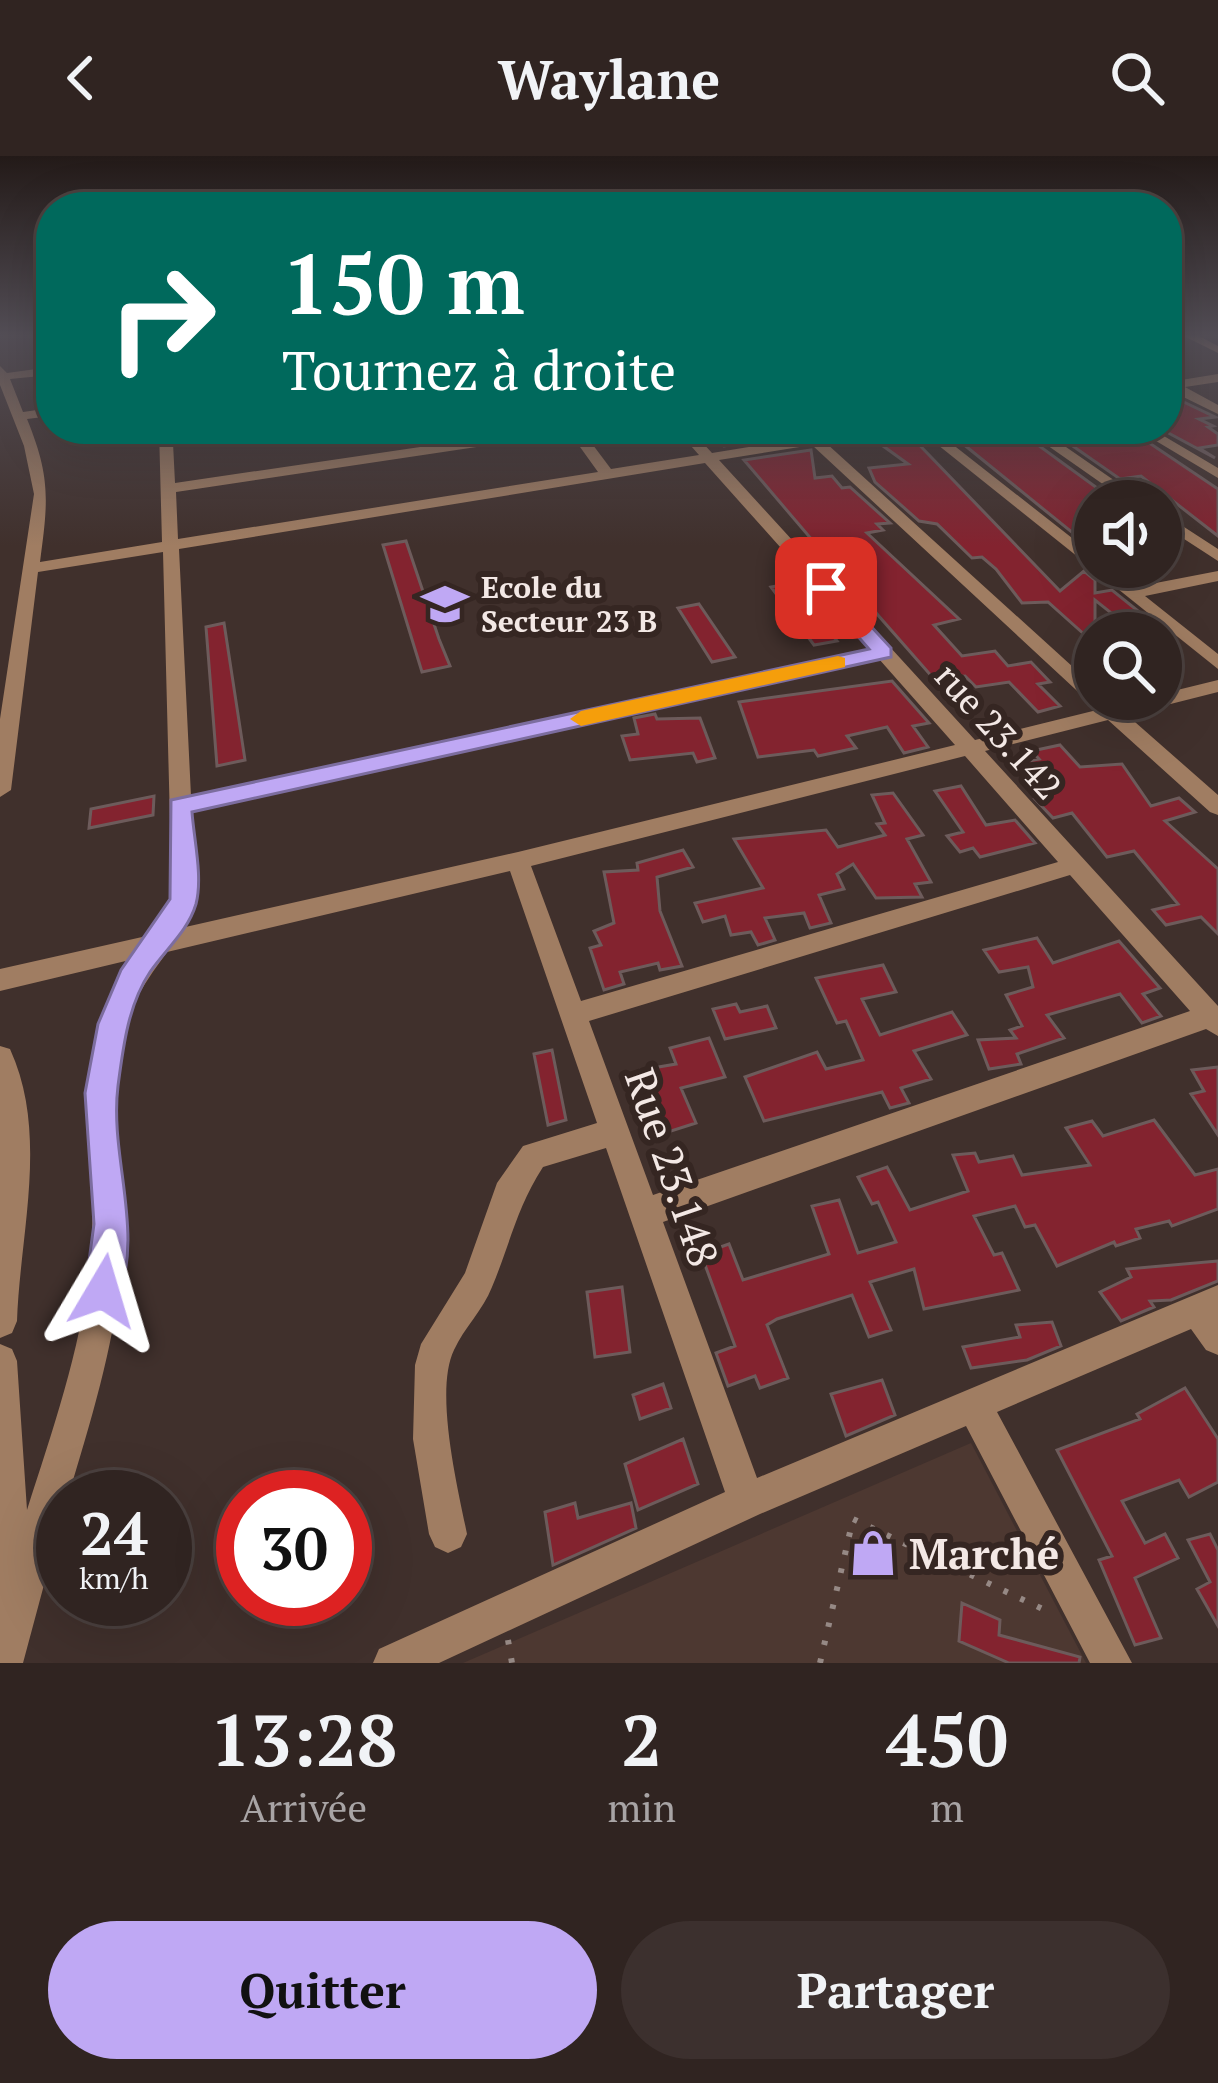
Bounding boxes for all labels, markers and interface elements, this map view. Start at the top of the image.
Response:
text: Waylane [498,43,720,114]
icon: back [48,45,114,111]
icon: search [1104,45,1170,111]
text: 150 m [282,227,525,338]
icon: right [84,240,240,396]
text: Tournez à droite [282,334,676,405]
map controls [1074,480,1182,720]
button: sound [1074,480,1182,588]
pin [775,537,877,639]
icon: arrive [793,555,859,621]
place label: Ecole du Secteur 23 B [481,567,657,641]
school or university icon: Ecole du Secteur 23 B [420,579,470,629]
button: search [1074,612,1182,720]
street label: rue 23.142 [926,653,1072,809]
street label: Rue 23.148 [613,1061,733,1273]
position arrow [40,1228,166,1354]
speed limit sign: 30 [216,1470,372,1626]
text: 24 [80,1493,148,1572]
place label: Marché [909,1525,1059,1581]
shop icon: Marché [848,1528,898,1578]
text: km/h [79,1558,149,1598]
text: 13:28 [210,1691,397,1787]
text: 2 [621,1691,662,1787]
text: 450 [886,1691,1008,1787]
text: Arrivée [240,1781,367,1833]
text: min [607,1781,676,1833]
text: m [930,1781,964,1833]
button: Quitter [48,1921,597,2059]
button: Partager [621,1921,1170,2059]

